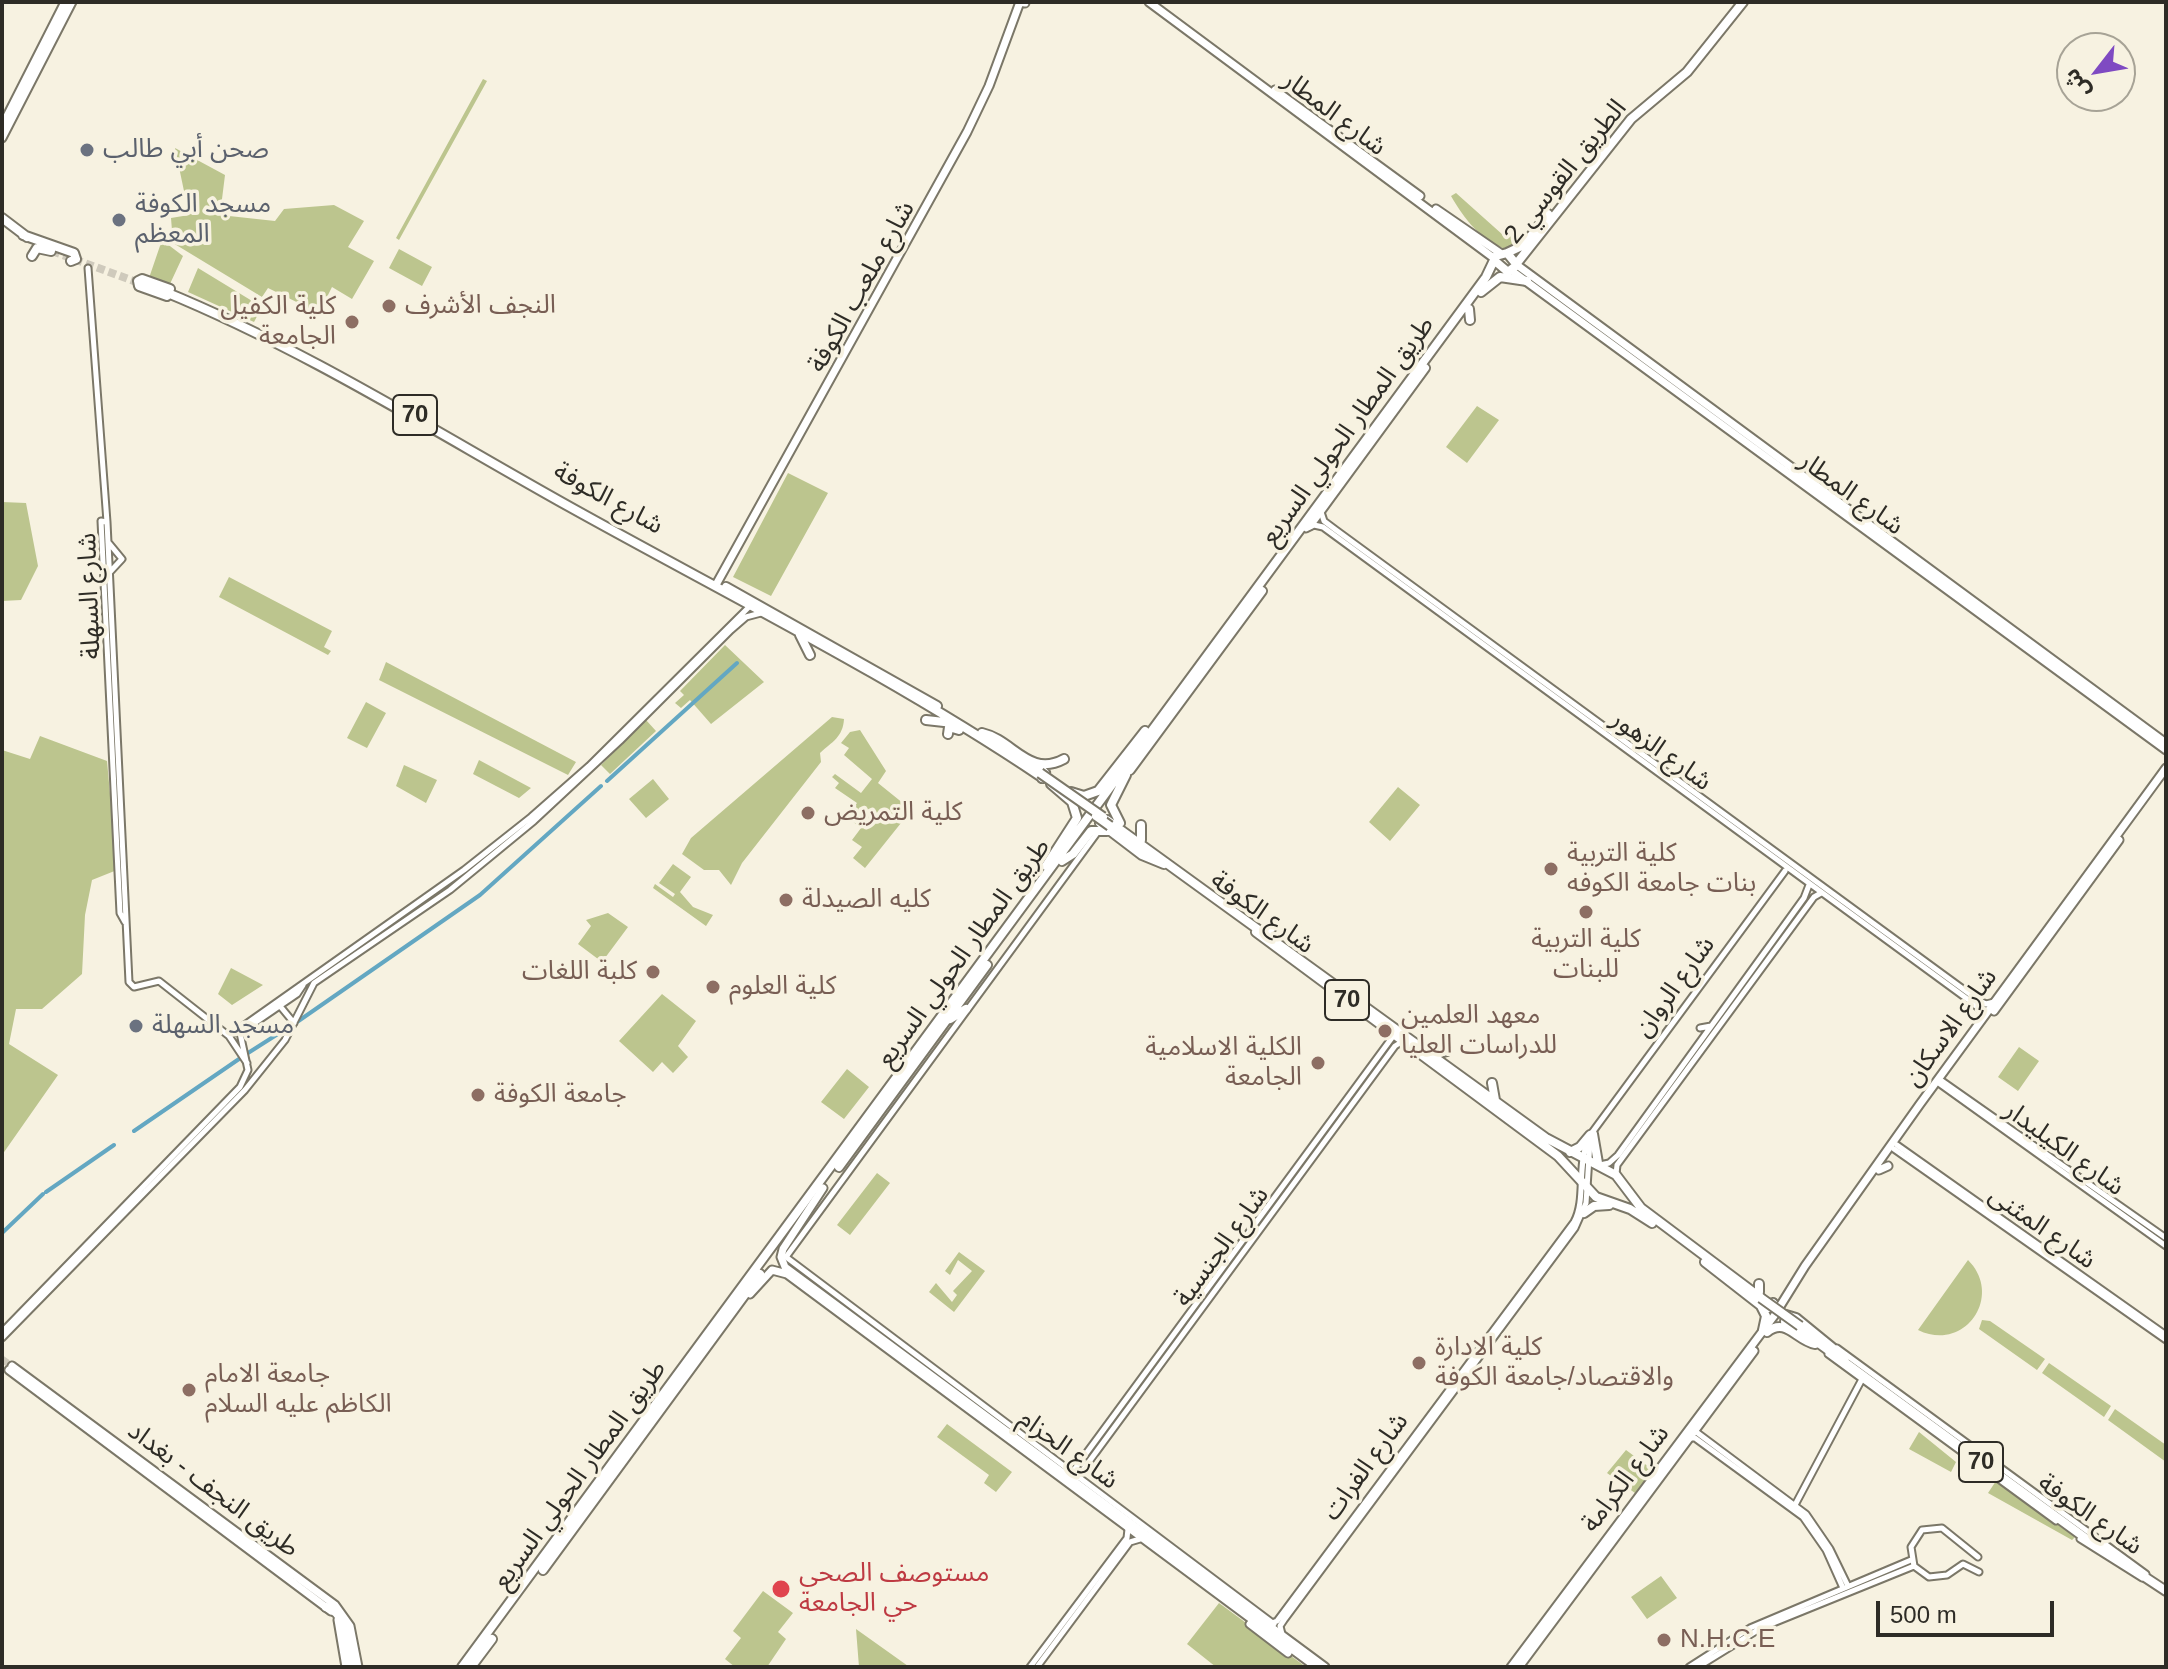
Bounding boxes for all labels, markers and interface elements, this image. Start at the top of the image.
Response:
north arrow [2056,32,2136,112]
text: ش [2058,64,2095,103]
street label: شارع المطار [1276,65,1392,163]
street label: الطريق القوسي 2 [1498,94,1634,250]
place label: صحن أبي طالب [103,134,269,166]
marker: صحن أبي طالب [78,141,96,159]
place label: مسجد الكوفة المعظم [135,189,271,250]
street label: شارع ملعب الكوفة [802,196,922,378]
marker: مسجد الكوفة المعظم [110,211,128,229]
place label: النجف الأشرف [405,290,556,322]
place label: كلية الكفيل الجامعة [220,291,336,352]
marker: النجف الأشرف [380,297,398,315]
street label: طريق المطار الحولي السريع [1255,311,1441,551]
marker: كلية الكفيل الجامعة [343,313,361,331]
road number: 70 [393,395,437,435]
street label: شارع المطار [1793,446,1909,542]
street label: شارع الكوفة [548,456,668,542]
street label: شارع السهلة [72,532,108,660]
street label: شارع الزهور [1605,704,1717,798]
place label: كلية التمريض [824,797,962,829]
marker: كلية التمريض [799,804,817,822]
street label: طريق المطار الحولي السريع [871,833,1057,1073]
place label: كلية التربية بنات جامعة الكوفه [1567,838,1756,900]
marker: كلية التربية بنات جامعة الكوفه [1542,860,1560,878]
street label: شارع الكوفة [1204,865,1320,961]
place label: كليه الصيدلة [802,884,931,916]
marker: كليه الصيدلة [777,891,795,909]
marker: كلية التربية للبنات [1577,903,1595,921]
place label: كلية التربية للبنات [1531,924,1641,986]
street label: شارع الروان [1628,931,1722,1043]
place label: كلبة اللغات [522,956,637,988]
marker: كلبة اللغات [644,963,662,981]
street label: شارع الاسكان [1898,963,2004,1093]
place label: كلية العلوم [729,971,836,1003]
marker: كلية العلوم [704,978,722,996]
road number: 70 [1325,980,1369,1020]
place label: معهد العلمين للدراسات العليا [1401,1000,1557,1062]
place label: مسجد السهلة [152,1010,294,1042]
marker: مسجد السهلة [127,1017,145,1035]
marker: معهد العلمين للدراسات العليا [1376,1022,1394,1040]
place label: الكلية الاسلامية الجامعة [1145,1032,1302,1094]
marker: الكلية الاسلامية الجامعة [1309,1054,1327,1072]
place label: جامعة الكوفة [494,1079,627,1111]
marker: جامعة الكوفة [469,1086,487,1104]
street label: شارع الكيليدار [1998,1095,2130,1203]
street label: شارع المثنى [1982,1180,2102,1276]
street label: شارع الجنسية [1168,1181,1276,1313]
place label: كلية الادارة والاقتصاد/جامعة الكوفة [1435,1332,1674,1394]
marker: كلية الادارة والاقتصاد/جامعة الكوفة [1410,1354,1428,1372]
street label: طريق المطار الحولي السريع [487,1355,673,1595]
place label: جامعة الامام الكاظم عليه السلام [205,1359,392,1420]
marker: جامعة الامام الكاظم عليه السلام [180,1381,198,1399]
street label: شارع الحزام [1012,1403,1124,1497]
street label: شارع الفرات [1317,1407,1415,1527]
street label: طريق النجف - بغداد [121,1416,305,1564]
street label: شارع الكرامة [1576,1419,1676,1539]
road number: 70 [1959,1442,2003,1482]
street label: شارع الكوفة [2032,1468,2148,1562]
place label: مستوصف الصحي حي الجامعة [799,1558,989,1620]
marker: مستوصف الصحي حي الجامعة [770,1578,792,1600]
scale bar [1880,1585,2058,1635]
text: 500 m [1890,1601,1957,1628]
place label: N.H.C.E [1680,1624,1775,1656]
marker: N.H.C.E [1655,1631,1673,1649]

